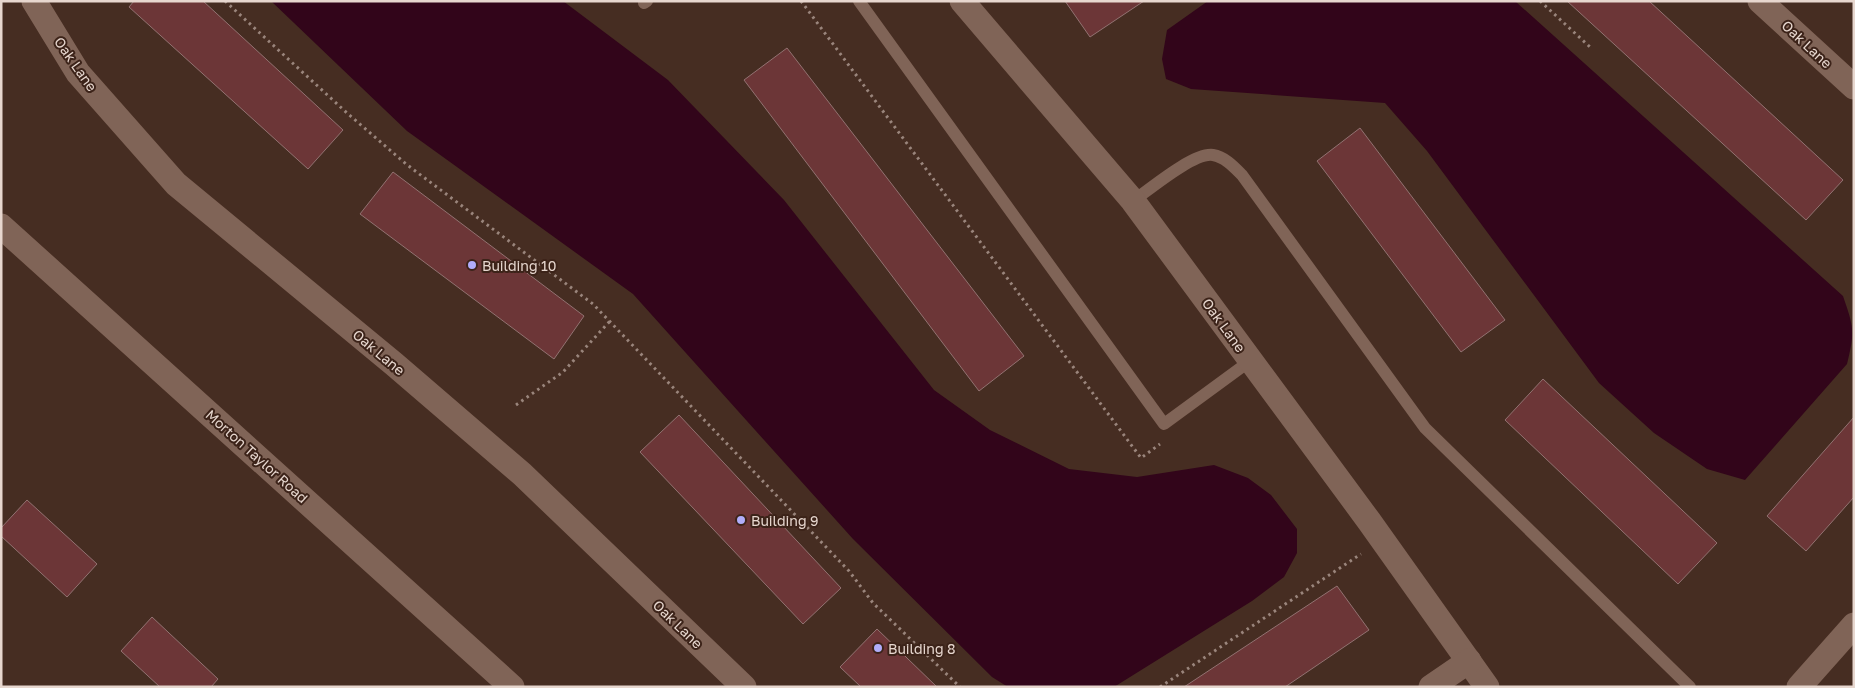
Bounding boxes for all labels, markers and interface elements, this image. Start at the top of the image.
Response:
street label: Oak Lane [1778,16,1836,72]
street label: Oak Lane [51,34,101,94]
place label: Building 10 [482,257,557,274]
marker: Building 10 [466,259,478,271]
street label: Oak Lane [1199,295,1249,355]
street label: Oak Lane [350,325,408,379]
street label: Morton Taylor Road [203,406,311,506]
place label: Building 9 [751,512,819,529]
marker: Building 9 [735,514,747,526]
street label: Oak Lane [650,596,706,652]
place label: Building 8 [888,640,956,657]
marker: Building 8 [872,642,884,654]

